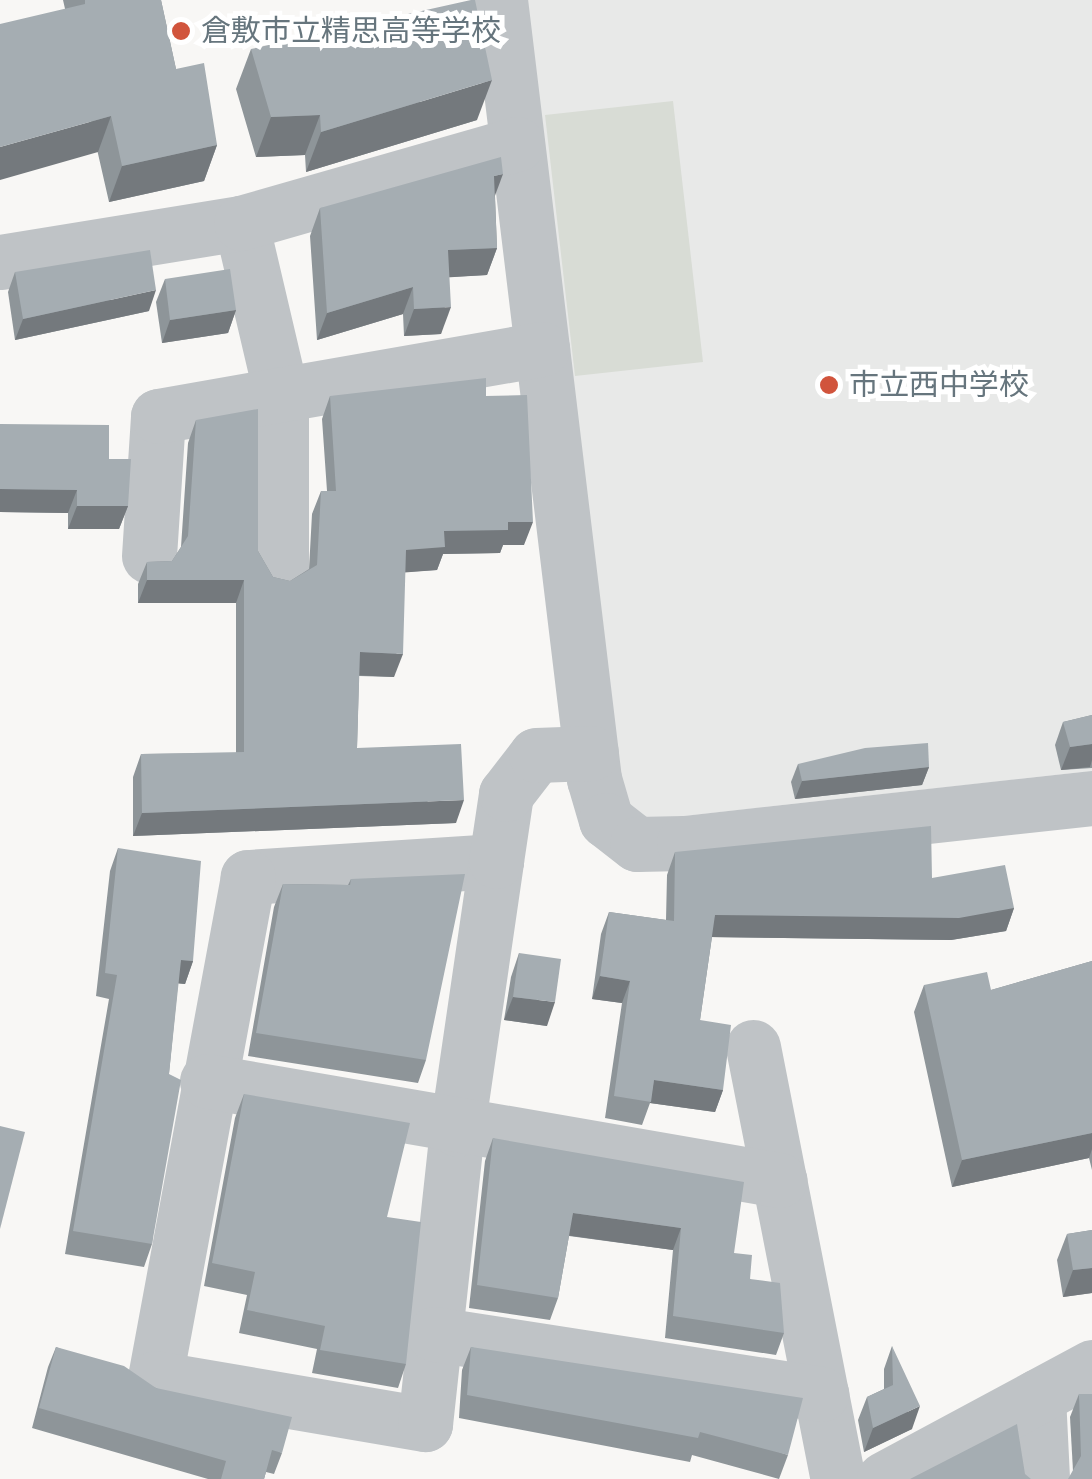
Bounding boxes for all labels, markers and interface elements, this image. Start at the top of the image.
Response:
place label: 倉敷市立精思高等学校 [201,13,501,49]
marker: 倉敷市立精思高等学校 [170,20,192,42]
place label: 市立西中学校 [849,367,1029,403]
marker: 市立西中学校 [818,374,840,396]

